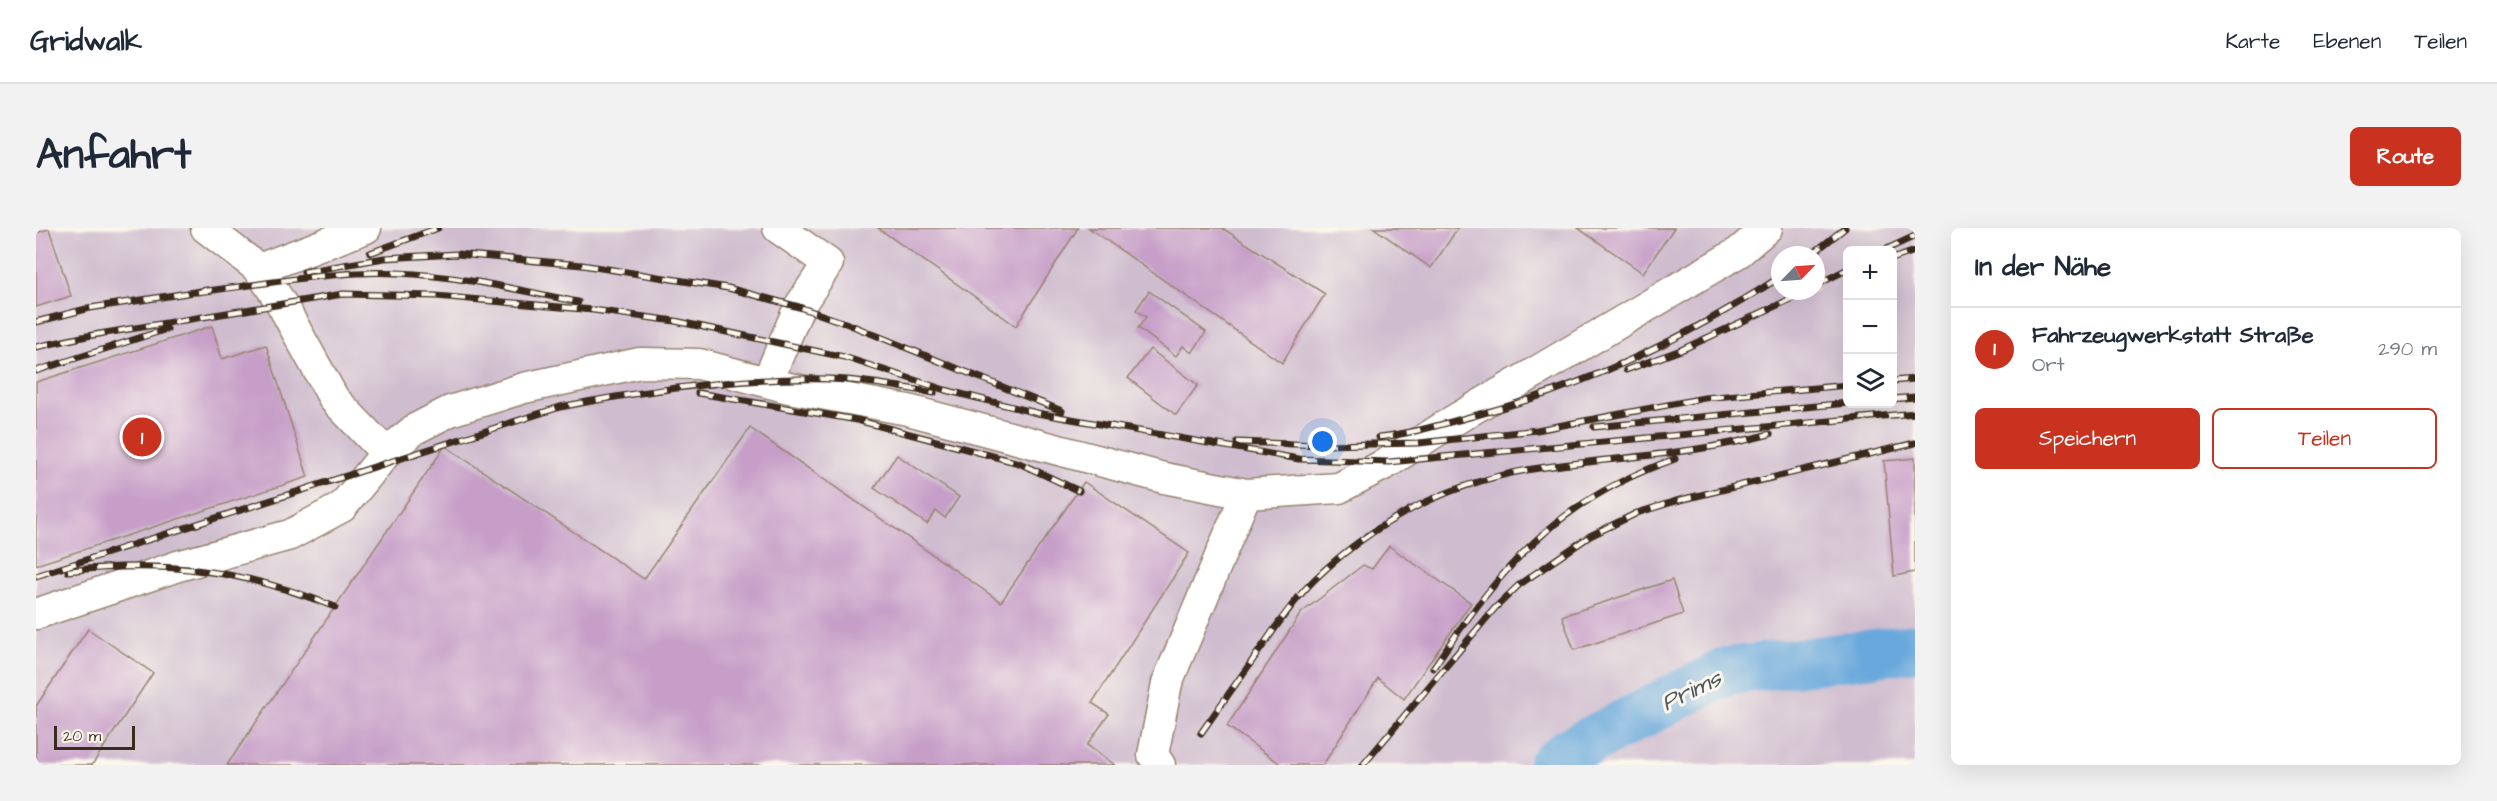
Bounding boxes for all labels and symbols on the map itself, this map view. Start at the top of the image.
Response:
north arrow [1771,246,1825,300]
pin: 1 [122,414,162,460]
your location [1308,427,1337,456]
water label: Prims [1656,661,1729,720]
scale bar [54,723,135,750]

